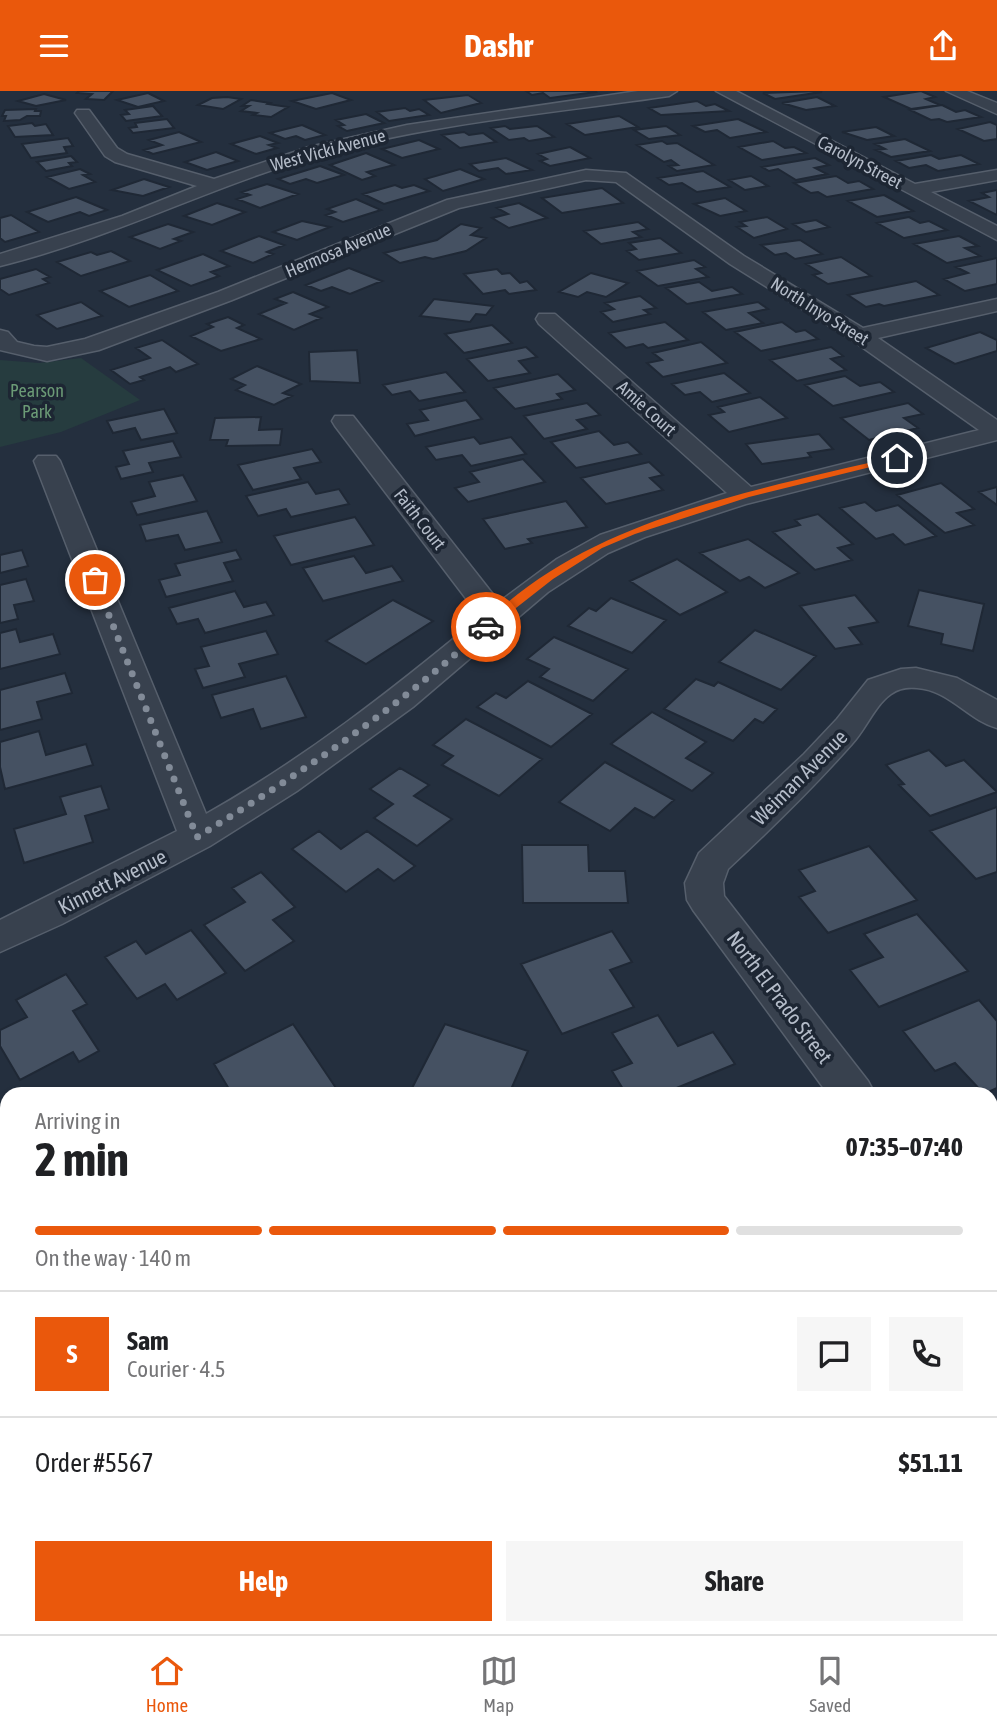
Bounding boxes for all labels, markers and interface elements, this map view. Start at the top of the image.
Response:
icon: menu [35,27,73,65]
text: Dashr [464,27,533,64]
icon: share [924,27,962,65]
street label: West Vicki Avenue [268,125,388,175]
street label: Carolyn Street [814,131,906,193]
street label: Hermosa Avenue [282,218,394,282]
street label: North Inyo Street [767,273,873,349]
street label: Amie Court [613,376,681,440]
park label: Pearson Park [10,380,64,422]
pin [867,428,927,488]
icon: home [878,439,916,477]
street label: Faith Court [390,484,450,554]
pin [65,550,125,610]
icon: bag [76,561,114,599]
courier [451,592,521,662]
icon: car [467,608,505,646]
street label: Weiman Avenue [746,724,852,830]
street label: Kinnett Avenue [54,843,170,919]
street label: North El Prado Street [722,926,838,1068]
text: Arriving in [35,1108,121,1134]
text: 07:35–07:40 [846,1132,963,1162]
text: 2 min [35,1133,129,1186]
text: On the way · 140 m [35,1245,191,1271]
button: chat [797,1317,871,1391]
button: phone [889,1317,963,1391]
text: Sam [127,1326,169,1356]
text: S [67,1339,77,1369]
text: Courier · 4.5 [127,1356,226,1382]
text: Order #5567 [35,1448,154,1478]
text: $51.11 [899,1448,963,1478]
button: Help [35,1541,492,1621]
button: Share [506,1541,963,1621]
tab: Home [146,1652,188,1716]
tab: Map [480,1652,518,1716]
tab: Saved [809,1652,851,1716]

